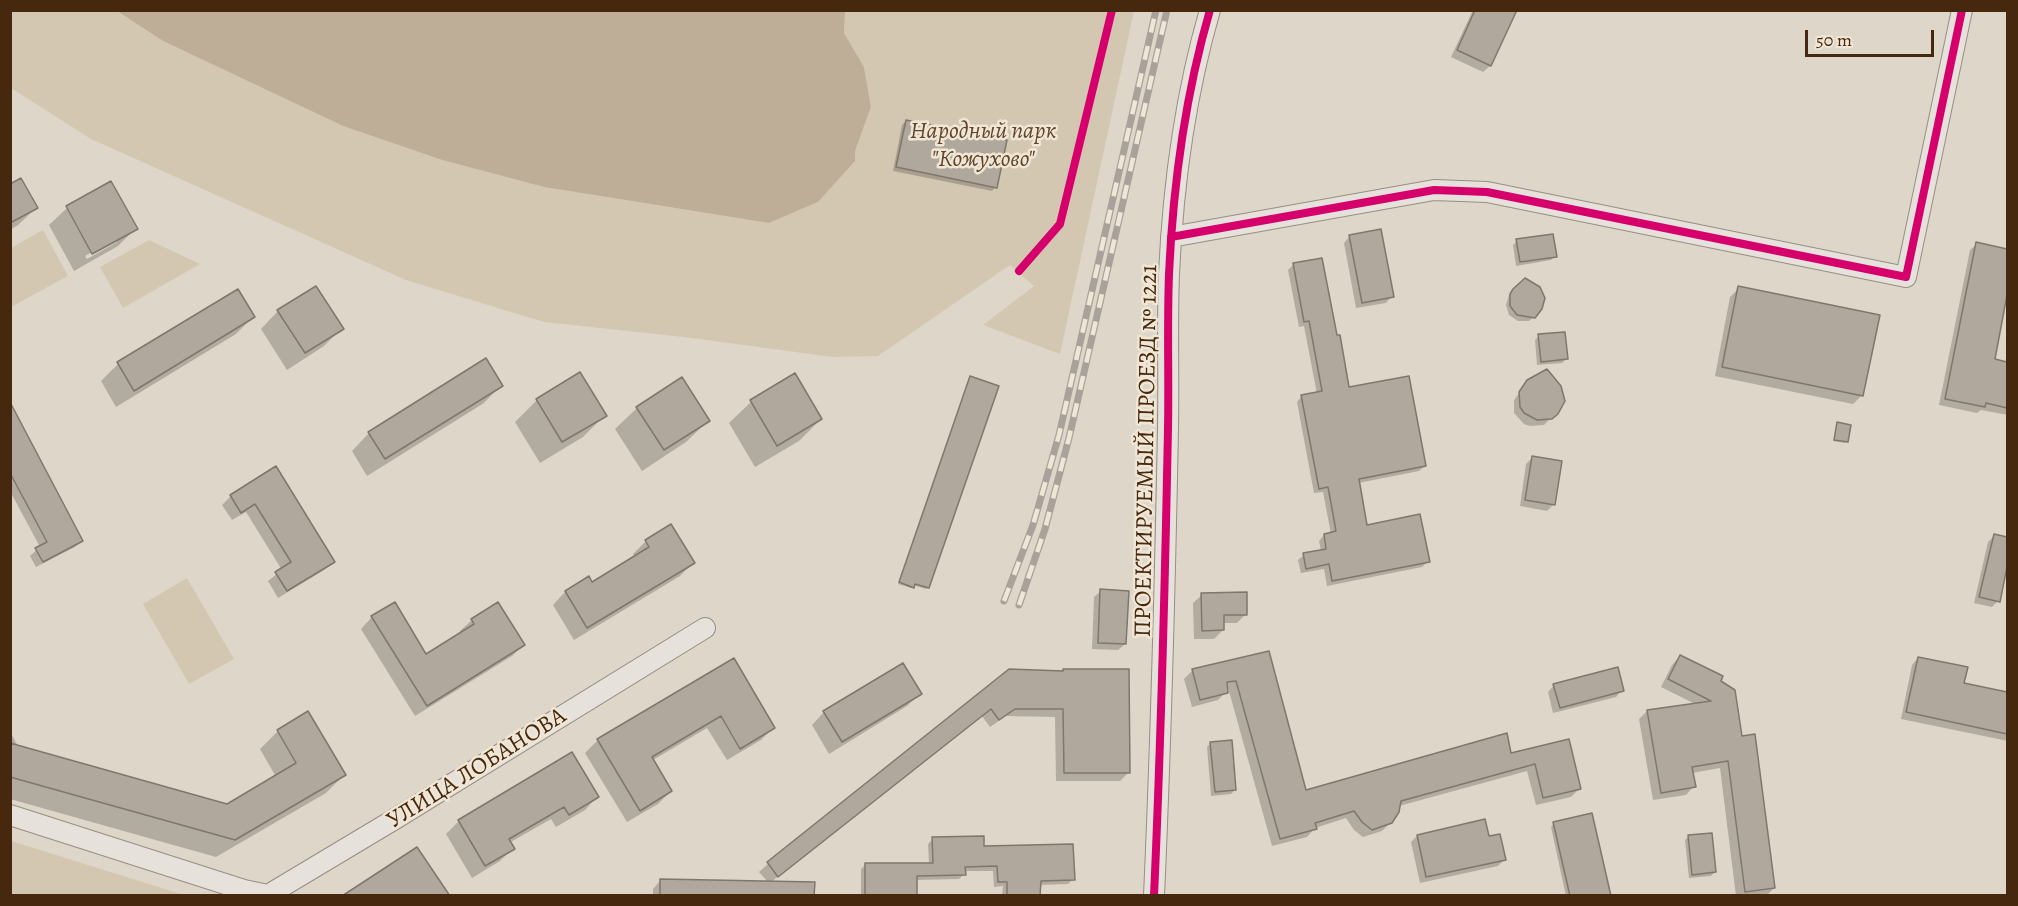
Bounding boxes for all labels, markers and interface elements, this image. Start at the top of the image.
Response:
scale bar [1808,18,1937,56]
text: 50 m [1816,28,1852,52]
park label: Народный парк "Кожухово" [910,118,1056,174]
street label: ПРОЕКТИРУЕМЫЙ ПРОЕЗД № 1221 [1129,264,1165,638]
street label: УЛИЦА ЛОБАНОВА [382,702,572,836]

